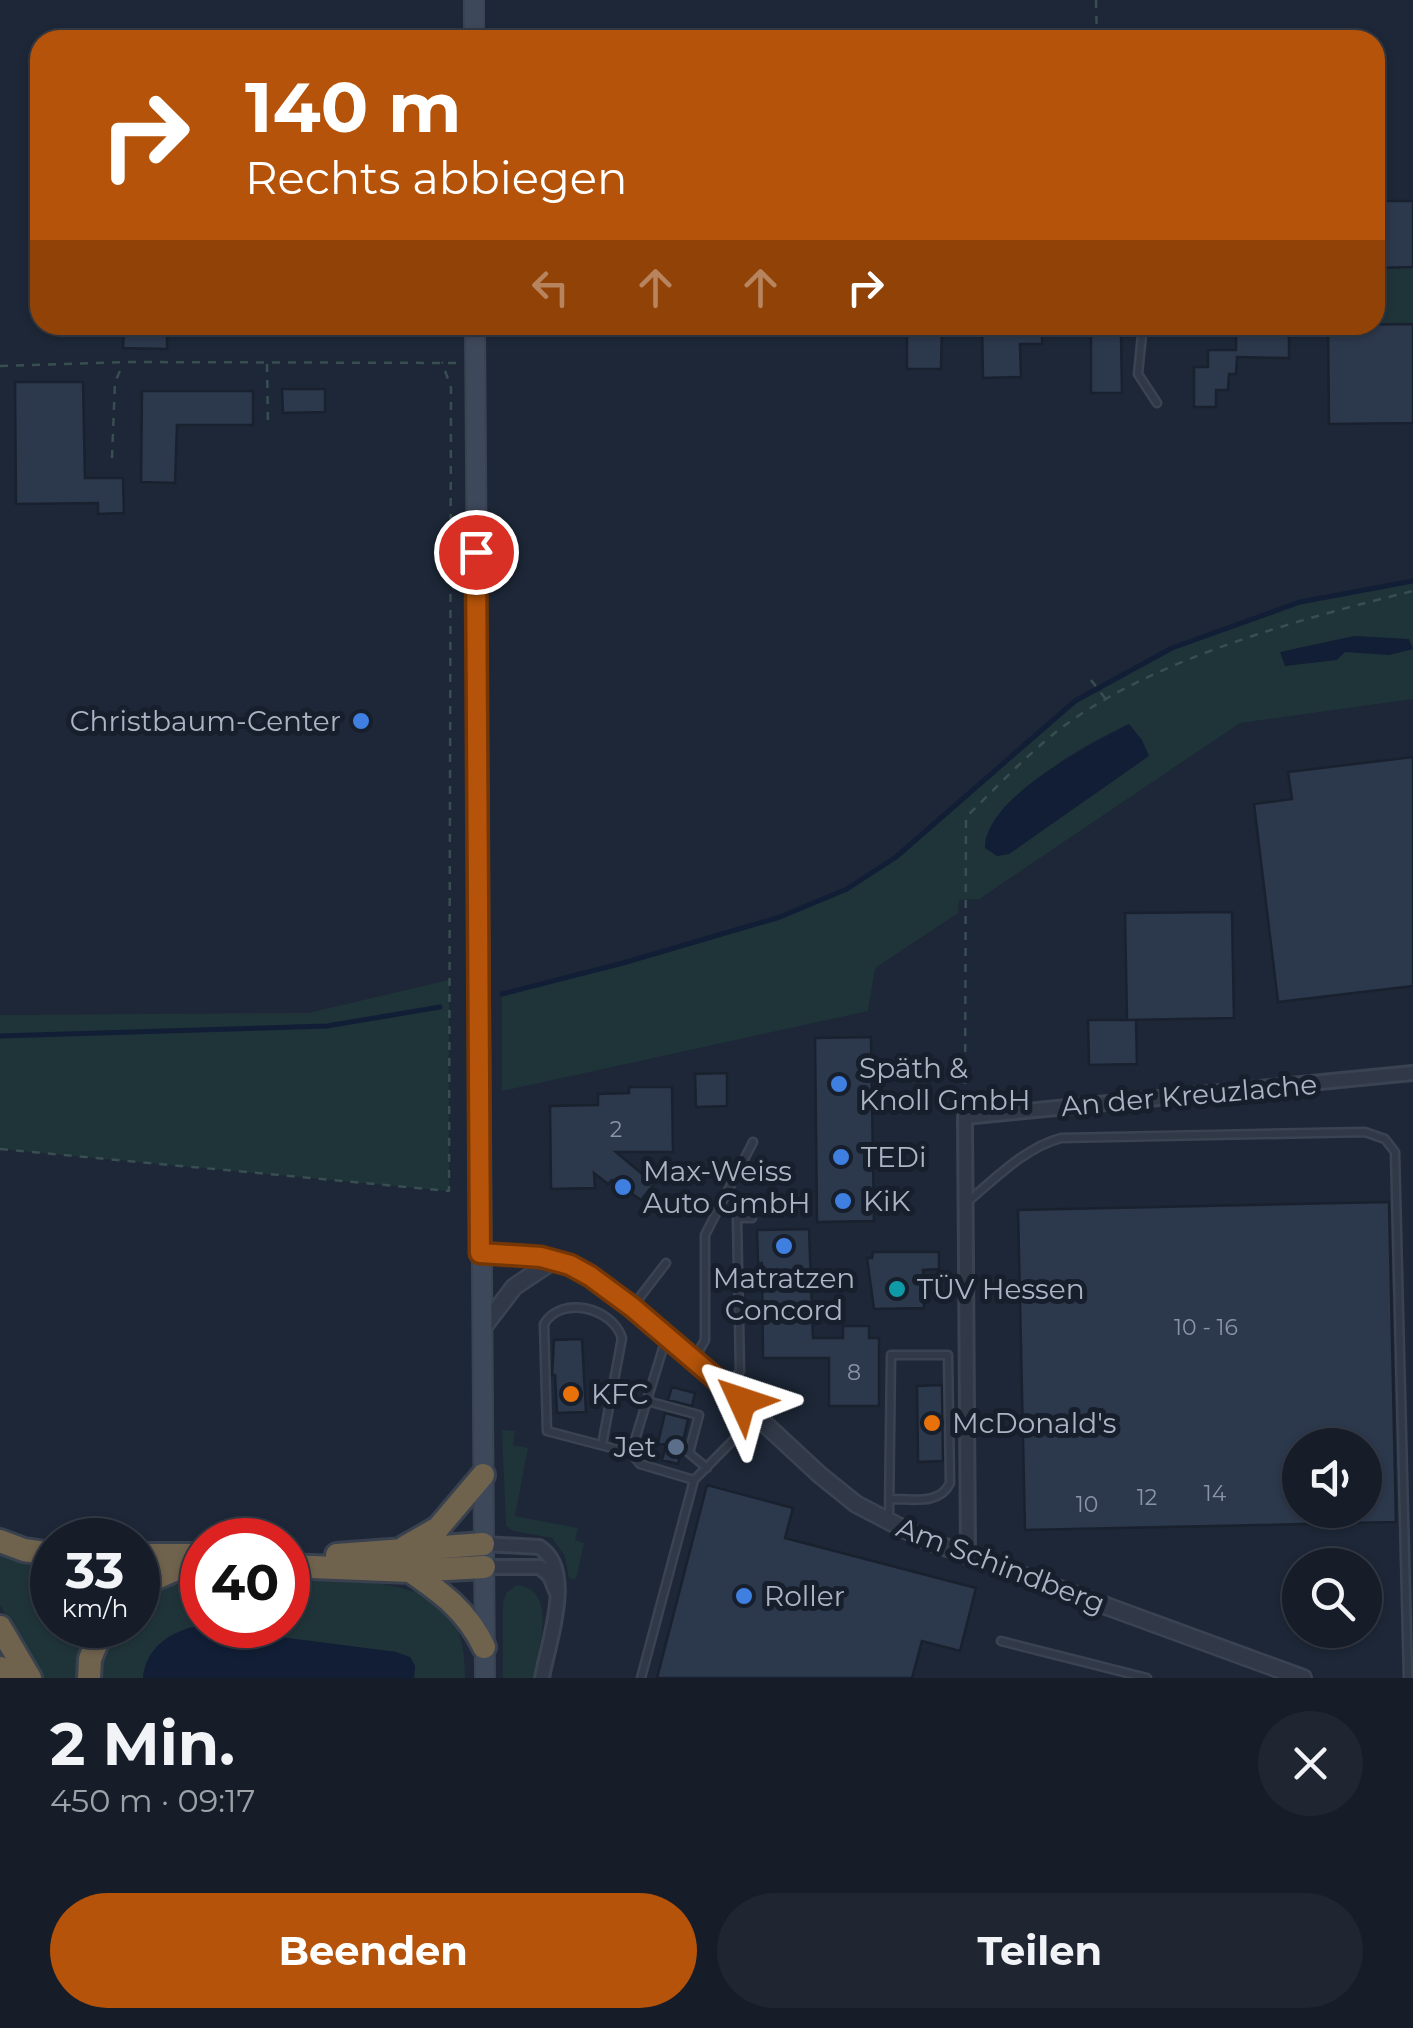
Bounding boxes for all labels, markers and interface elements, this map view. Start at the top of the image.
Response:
text: 140 m [245,64,461,150]
icon: right [80,70,210,200]
text: Rechts abbiegen [245,150,627,205]
icon: left [523,260,578,315]
icon: ahead [628,260,683,315]
icon: ahead [733,260,788,315]
icon: right [838,260,893,315]
pin [434,510,519,595]
icon: arrive [449,525,504,580]
place label: Christbaum-Center [70,704,341,738]
marker: Christbaum-Center [350,710,372,732]
place label: Späth & Knoll GmbH [859,1051,1031,1117]
street label: An der Kreuzlache [1060,1067,1318,1123]
marker: Späth & Knoll GmbH [828,1073,850,1095]
house number: 2 [610,1116,622,1143]
place label: TEDi [861,1140,926,1174]
marker: TEDi [830,1146,852,1168]
place label: Max-Weiss Auto GmbH [643,1154,810,1220]
marker: Max-Weiss Auto GmbH [612,1176,634,1198]
place label: KiK [863,1184,910,1218]
marker: KiK [832,1190,854,1212]
marker: Matratzen Concord [773,1235,795,1257]
place label: Matratzen Concord [713,1261,855,1327]
place label: TÜV Hessen [917,1272,1085,1306]
marker: TÜV Hessen [886,1278,908,1300]
house number: 10 - 16 [1174,1314,1238,1341]
position arrow [690,1349,794,1453]
house number: 8 [847,1359,861,1386]
place label: KFC [591,1377,648,1411]
marker: KFC [560,1383,582,1405]
place label: McDonald's [952,1406,1116,1440]
marker: McDonald's [921,1412,943,1434]
map controls [1282,1428,1382,1648]
button: sound [1282,1428,1382,1528]
place label: Jet [613,1430,656,1464]
marker: Jet [665,1436,687,1458]
house number: 14 [1204,1480,1227,1507]
house number: 12 [1137,1484,1157,1511]
house number: 10 [1076,1491,1098,1518]
street label: Am Schindberg [892,1510,1110,1620]
speed limit sign: 40 [180,1518,310,1648]
text: 33 [66,1540,124,1601]
button: search [1282,1548,1382,1648]
place label: Roller [764,1579,845,1613]
marker: Roller [733,1585,755,1607]
text: km/h [62,1593,128,1623]
text: 2 Min. [50,1707,235,1780]
button: close [1258,1711,1363,1816]
text: 450 m · 09:17 [50,1781,255,1820]
button: Beenden [50,1893,697,2008]
button: Teilen [717,1893,1363,2008]

